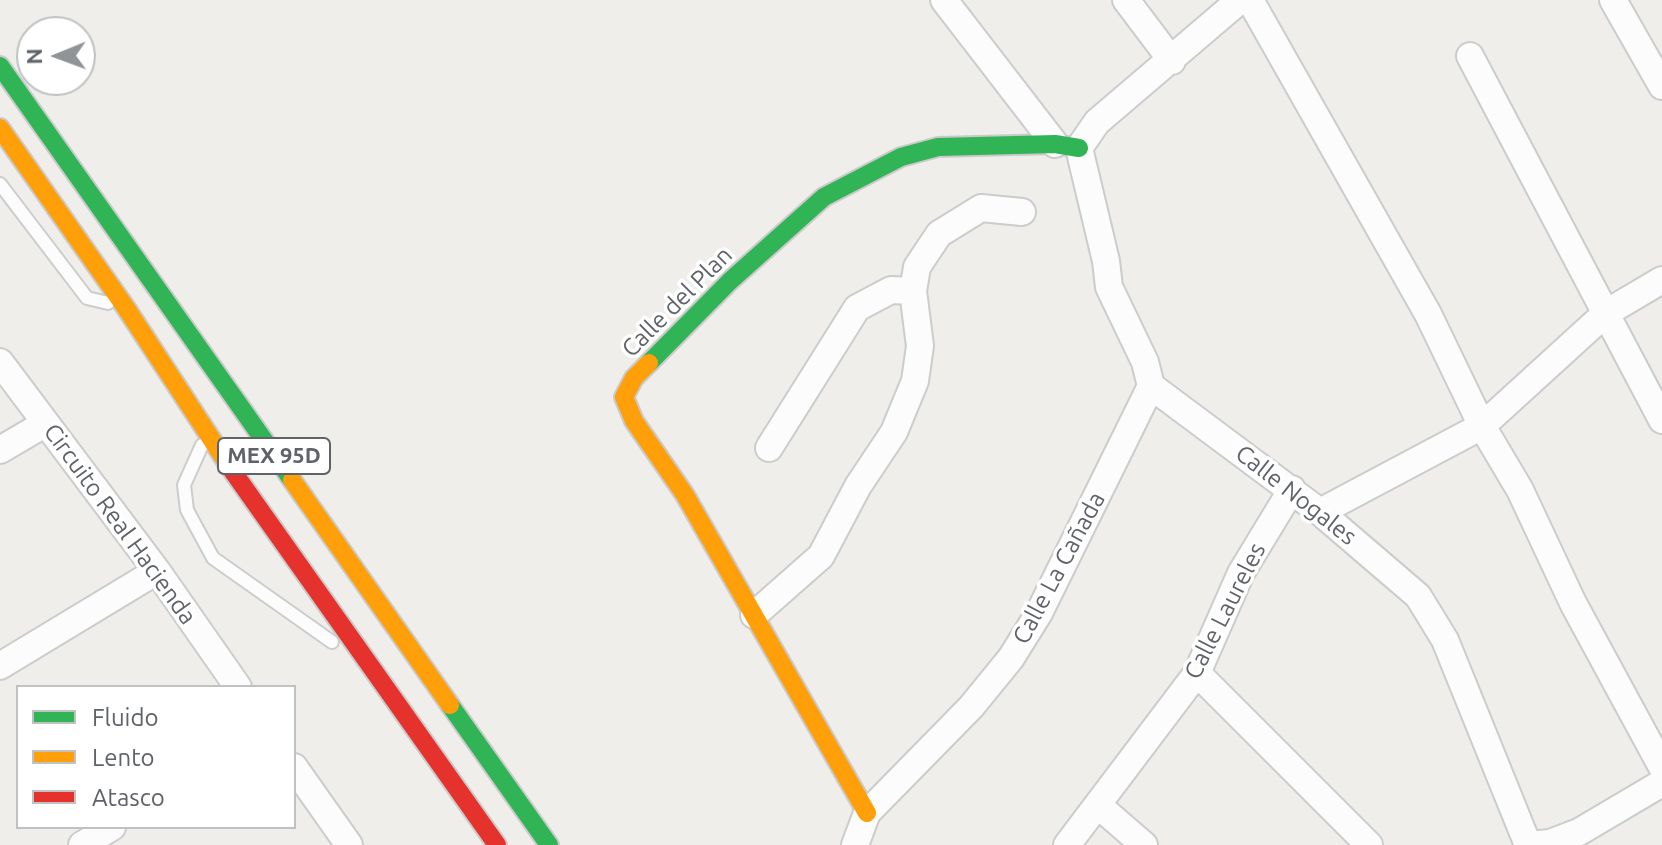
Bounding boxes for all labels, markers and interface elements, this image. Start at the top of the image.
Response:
north arrow [16,16,96,96]
text: N [21,48,46,65]
street label: Calle del Plan [616,241,738,363]
street label: Circuito Real Hacienda [38,418,202,630]
road number: MEX 95D [218,438,330,474]
street label: Calle Nogales [1230,439,1362,551]
street label: Calle La Cañada [1007,487,1111,649]
street label: Calle Laureles [1178,538,1272,684]
legend [16,685,296,829]
text: Fluido [92,704,159,731]
text: Lento [92,744,155,771]
text: Atasco [92,784,165,811]

